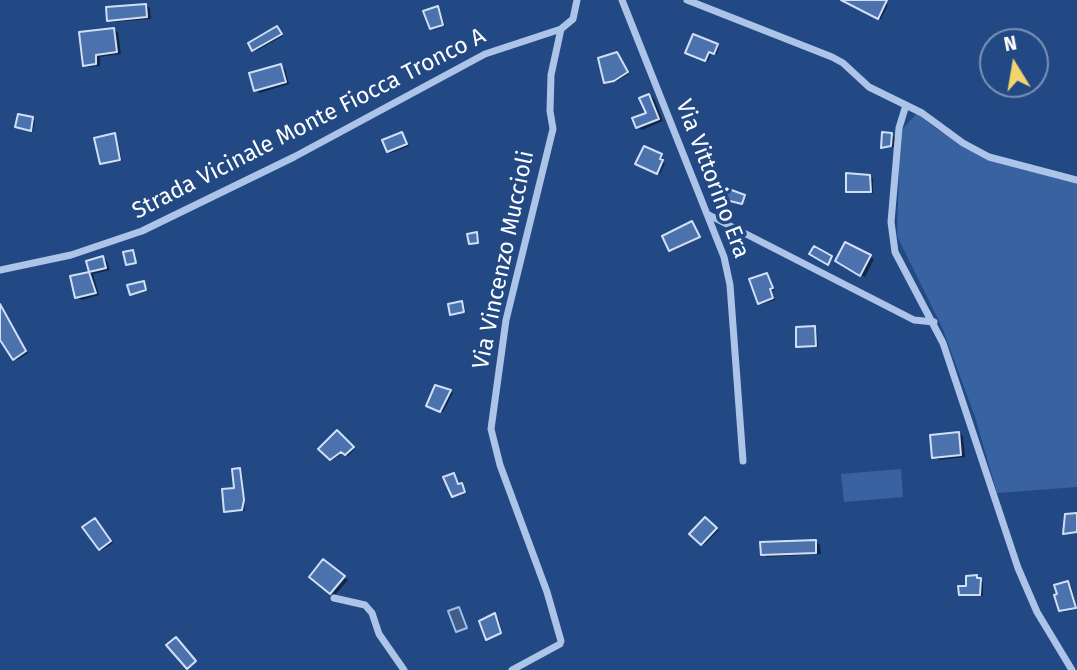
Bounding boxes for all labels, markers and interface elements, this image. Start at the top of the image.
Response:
street label: Strada Vicinale Monte Fiocca Tronco A [128,23,490,225]
north arrow [979,28,1049,98]
text: N [1002,31,1019,56]
street label: Via Vittorino Era [669,96,755,262]
street label: Via Vincenzo Muccioli [467,148,541,372]

